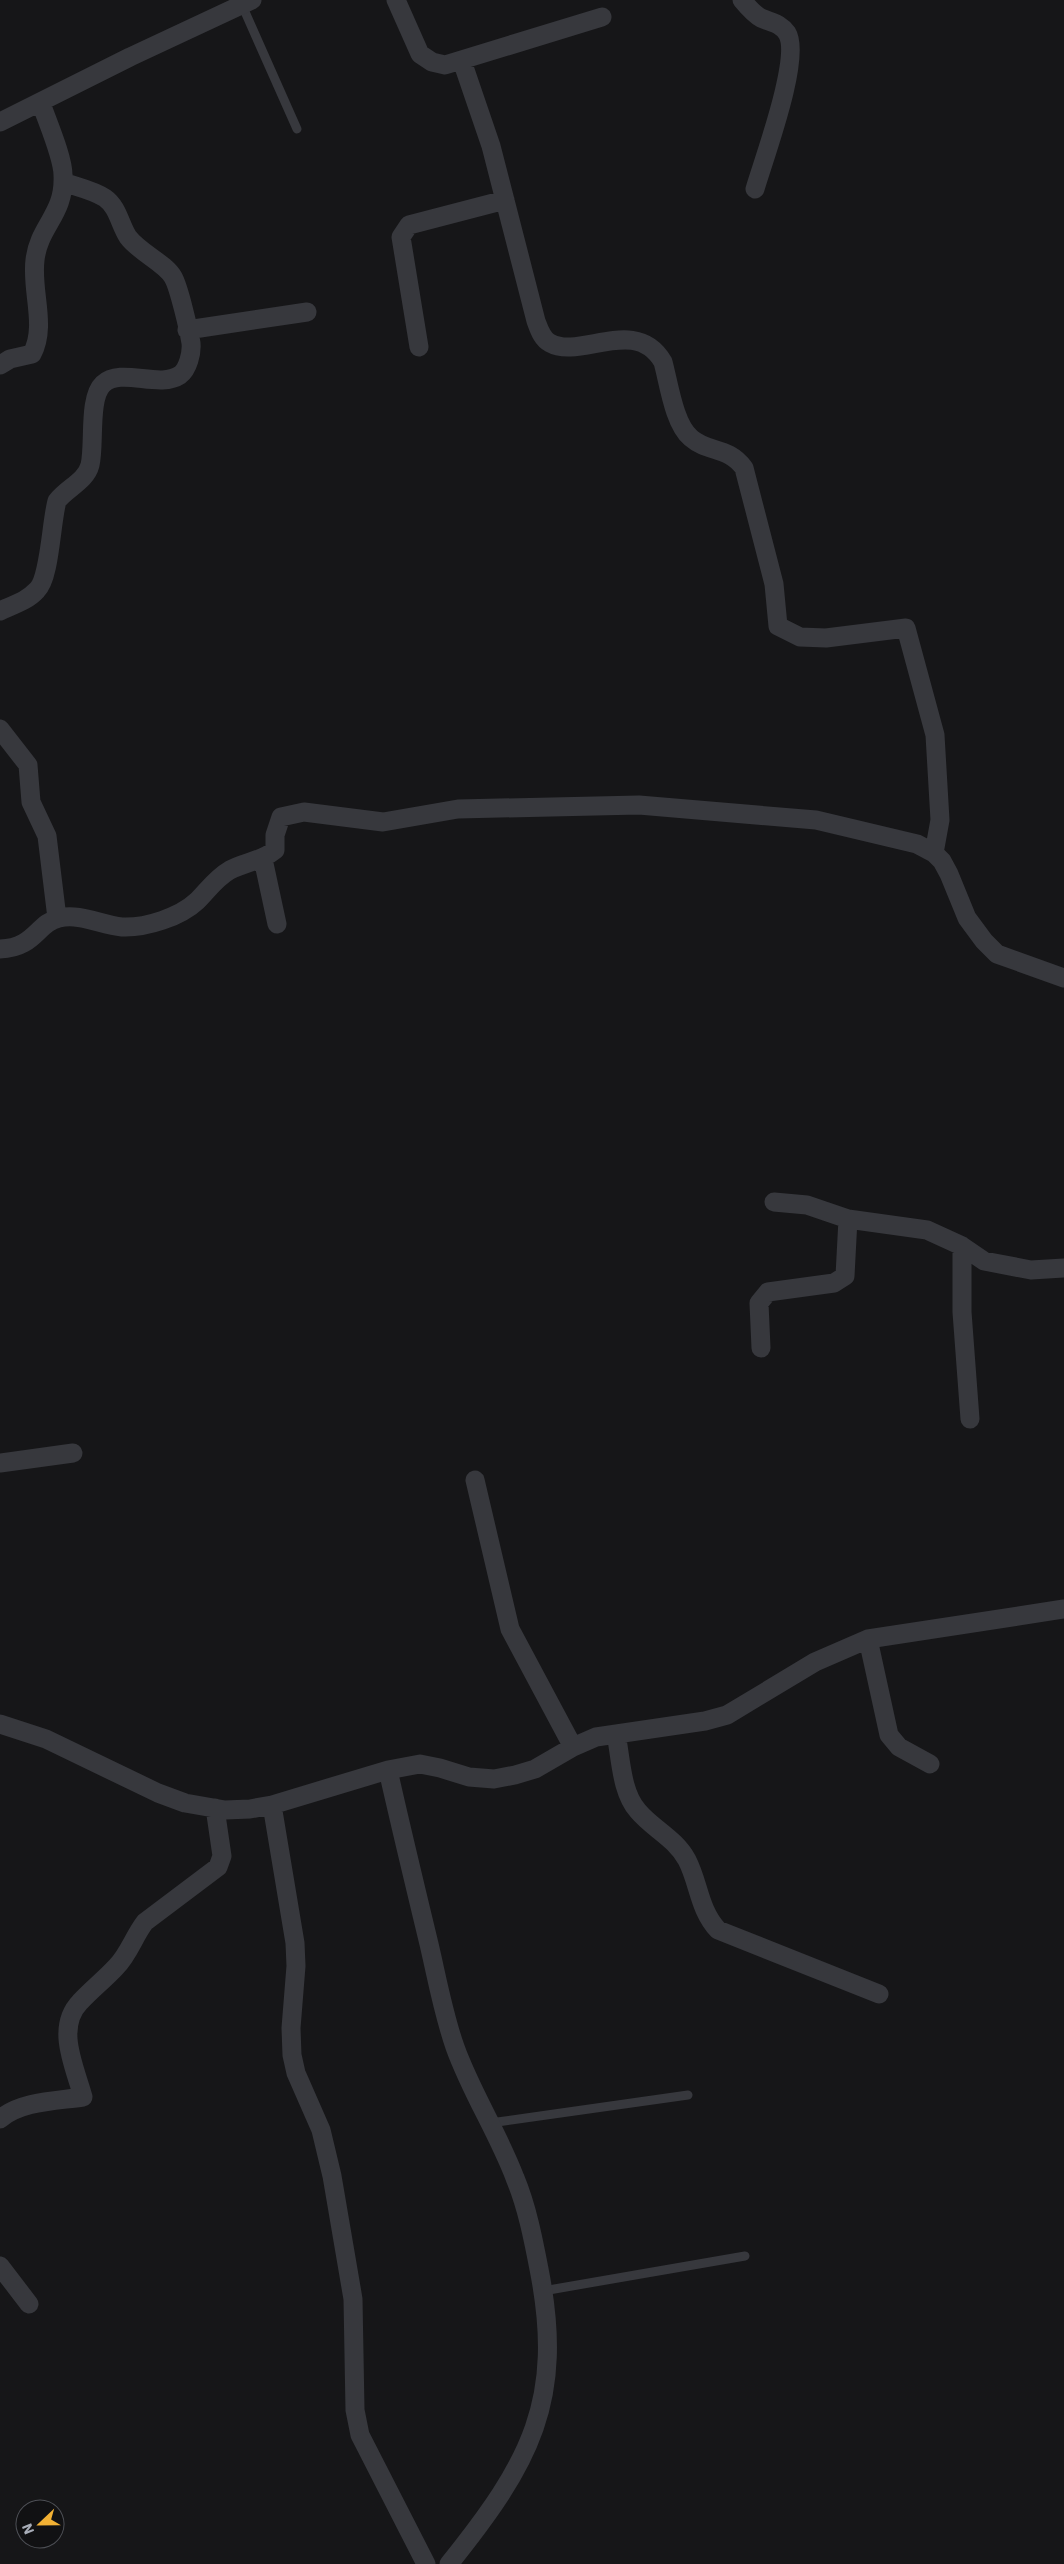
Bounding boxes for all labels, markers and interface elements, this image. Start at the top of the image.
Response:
north arrow [15,2499,65,2549]
text: N [18,2521,38,2537]

